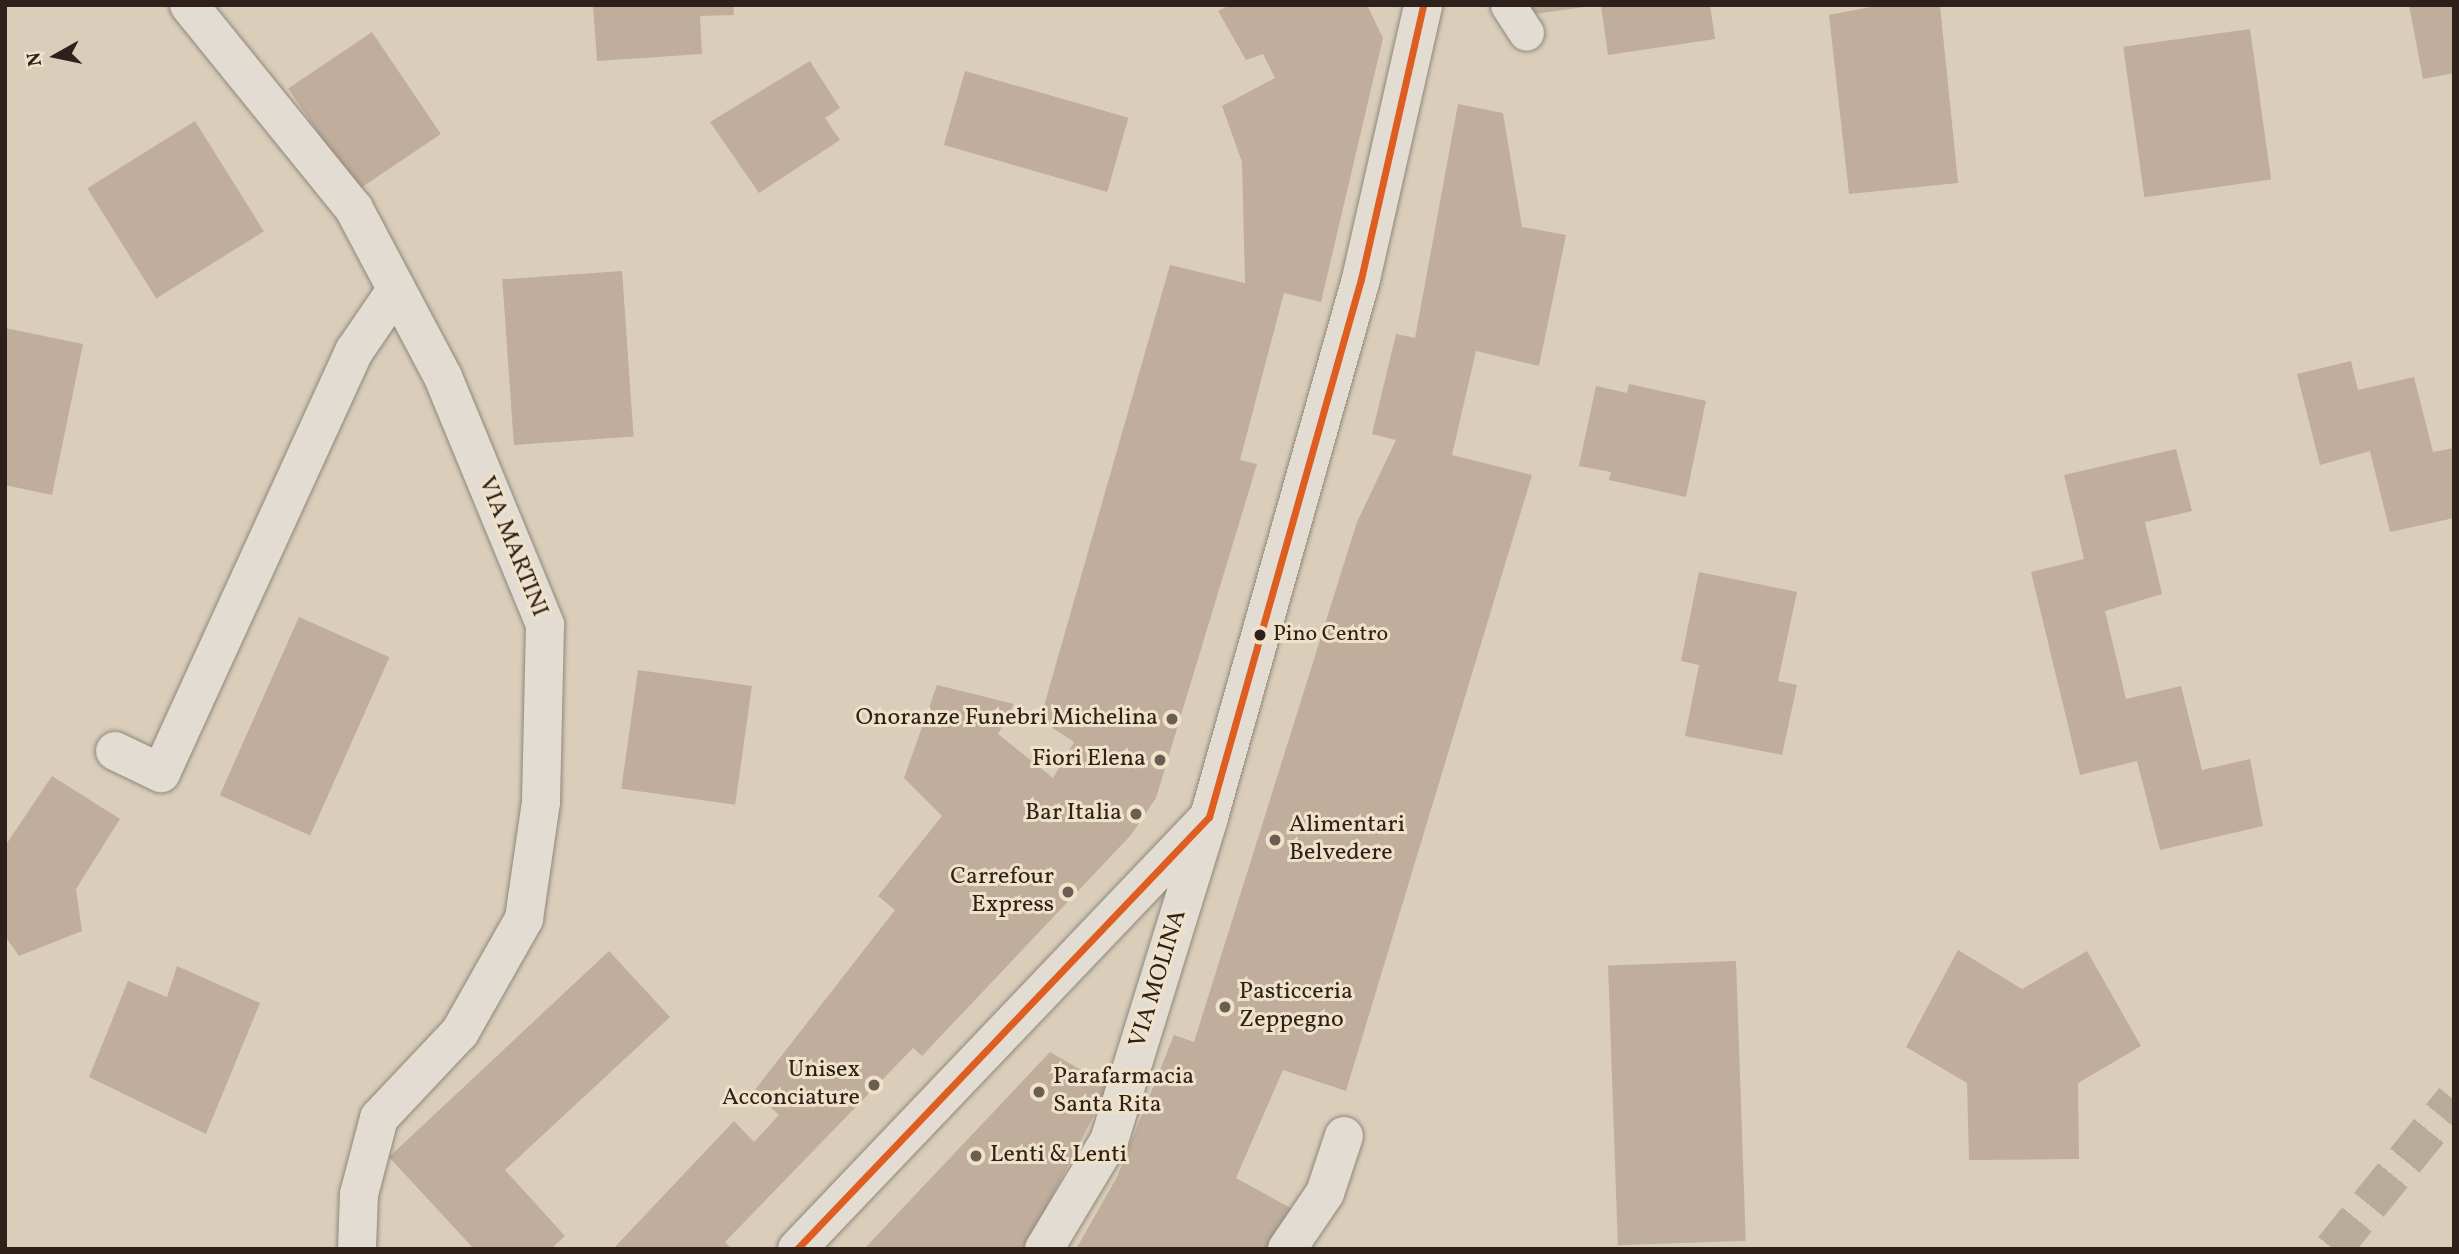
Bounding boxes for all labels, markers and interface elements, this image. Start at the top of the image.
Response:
north arrow [21,21,91,91]
text: N [21,50,49,68]
street label: VIA MARTINI [471,473,553,621]
place label: Pino Centro [1273,622,1388,648]
marker: Pino Centro [1253,628,1267,642]
place label: Onoranze Funebri Michelina [856,705,1158,733]
marker: Onoranze Funebri Michelina [1164,711,1180,727]
place label: Fiori Elena [1032,746,1146,774]
marker: Fiori Elena [1152,752,1168,768]
place label: Bar Italia [1025,800,1122,828]
marker: Bar Italia [1128,806,1144,822]
place label: Alimentari Belvedere [1289,812,1405,868]
marker: Alimentari Belvedere [1267,832,1283,848]
place label: Carrefour Express [950,864,1054,920]
marker: Carrefour Express [1060,884,1076,900]
street label: VIA MOLINA [1124,907,1194,1051]
place label: Pasticceria Zeppegno [1239,979,1353,1035]
marker: Pasticceria Zeppegno [1217,999,1233,1015]
place label: Unisex Acconciature [722,1057,860,1113]
place label: Parafarmacia Santa Rita [1053,1064,1194,1120]
marker: Unisex Acconciature [866,1077,882,1093]
marker: Parafarmacia Santa Rita [1031,1084,1047,1100]
place label: Lenti & Lenti [990,1142,1127,1170]
marker: Lenti & Lenti [968,1148,984,1164]

